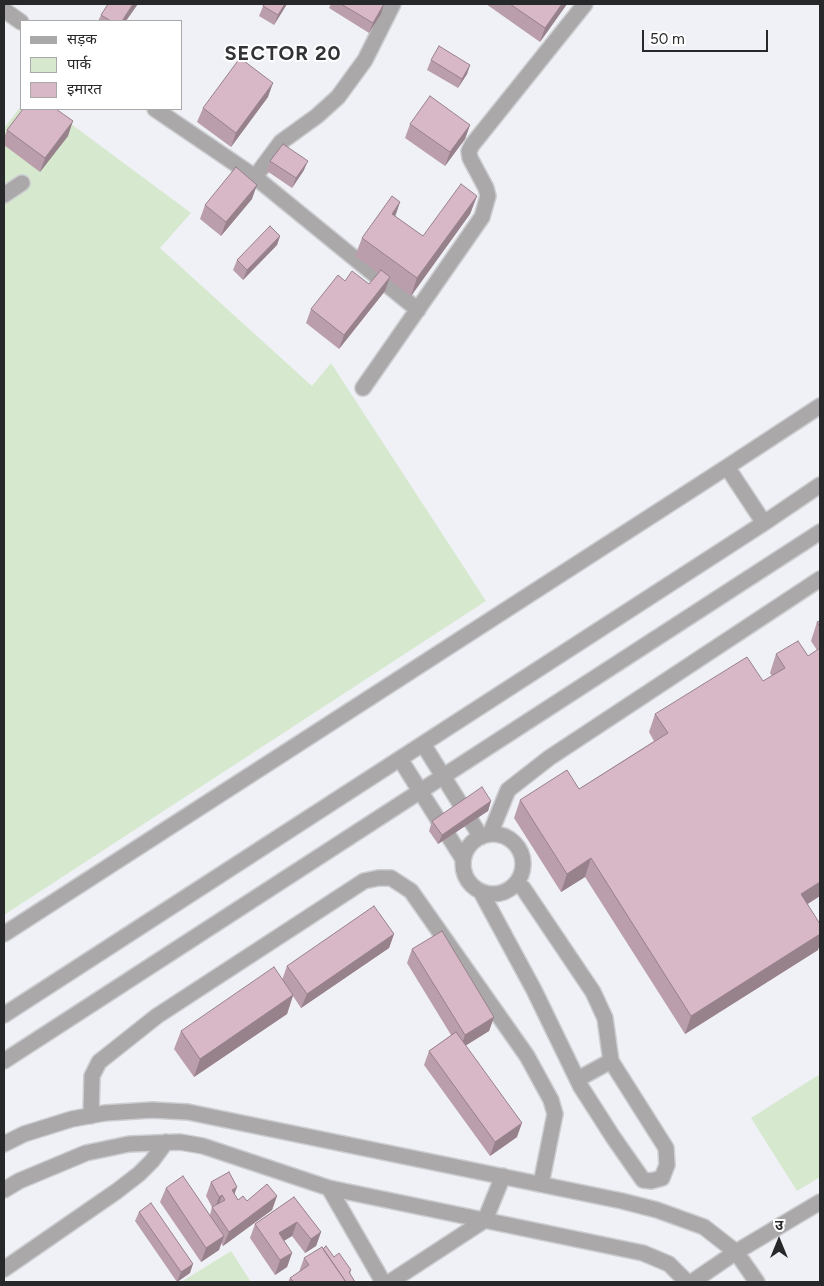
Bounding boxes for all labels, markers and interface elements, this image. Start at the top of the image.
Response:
legend [20,20,182,110]
scale bar [644,20,770,52]
text: सड़क [67,30,97,48]
text: 50 m [650,30,685,48]
district label: SECTOR 20 [223,42,343,66]
text: पार्क [67,55,91,73]
text: इमारत [67,80,102,98]
north arrow [754,1216,804,1266]
text: उ [775,1217,783,1234]

